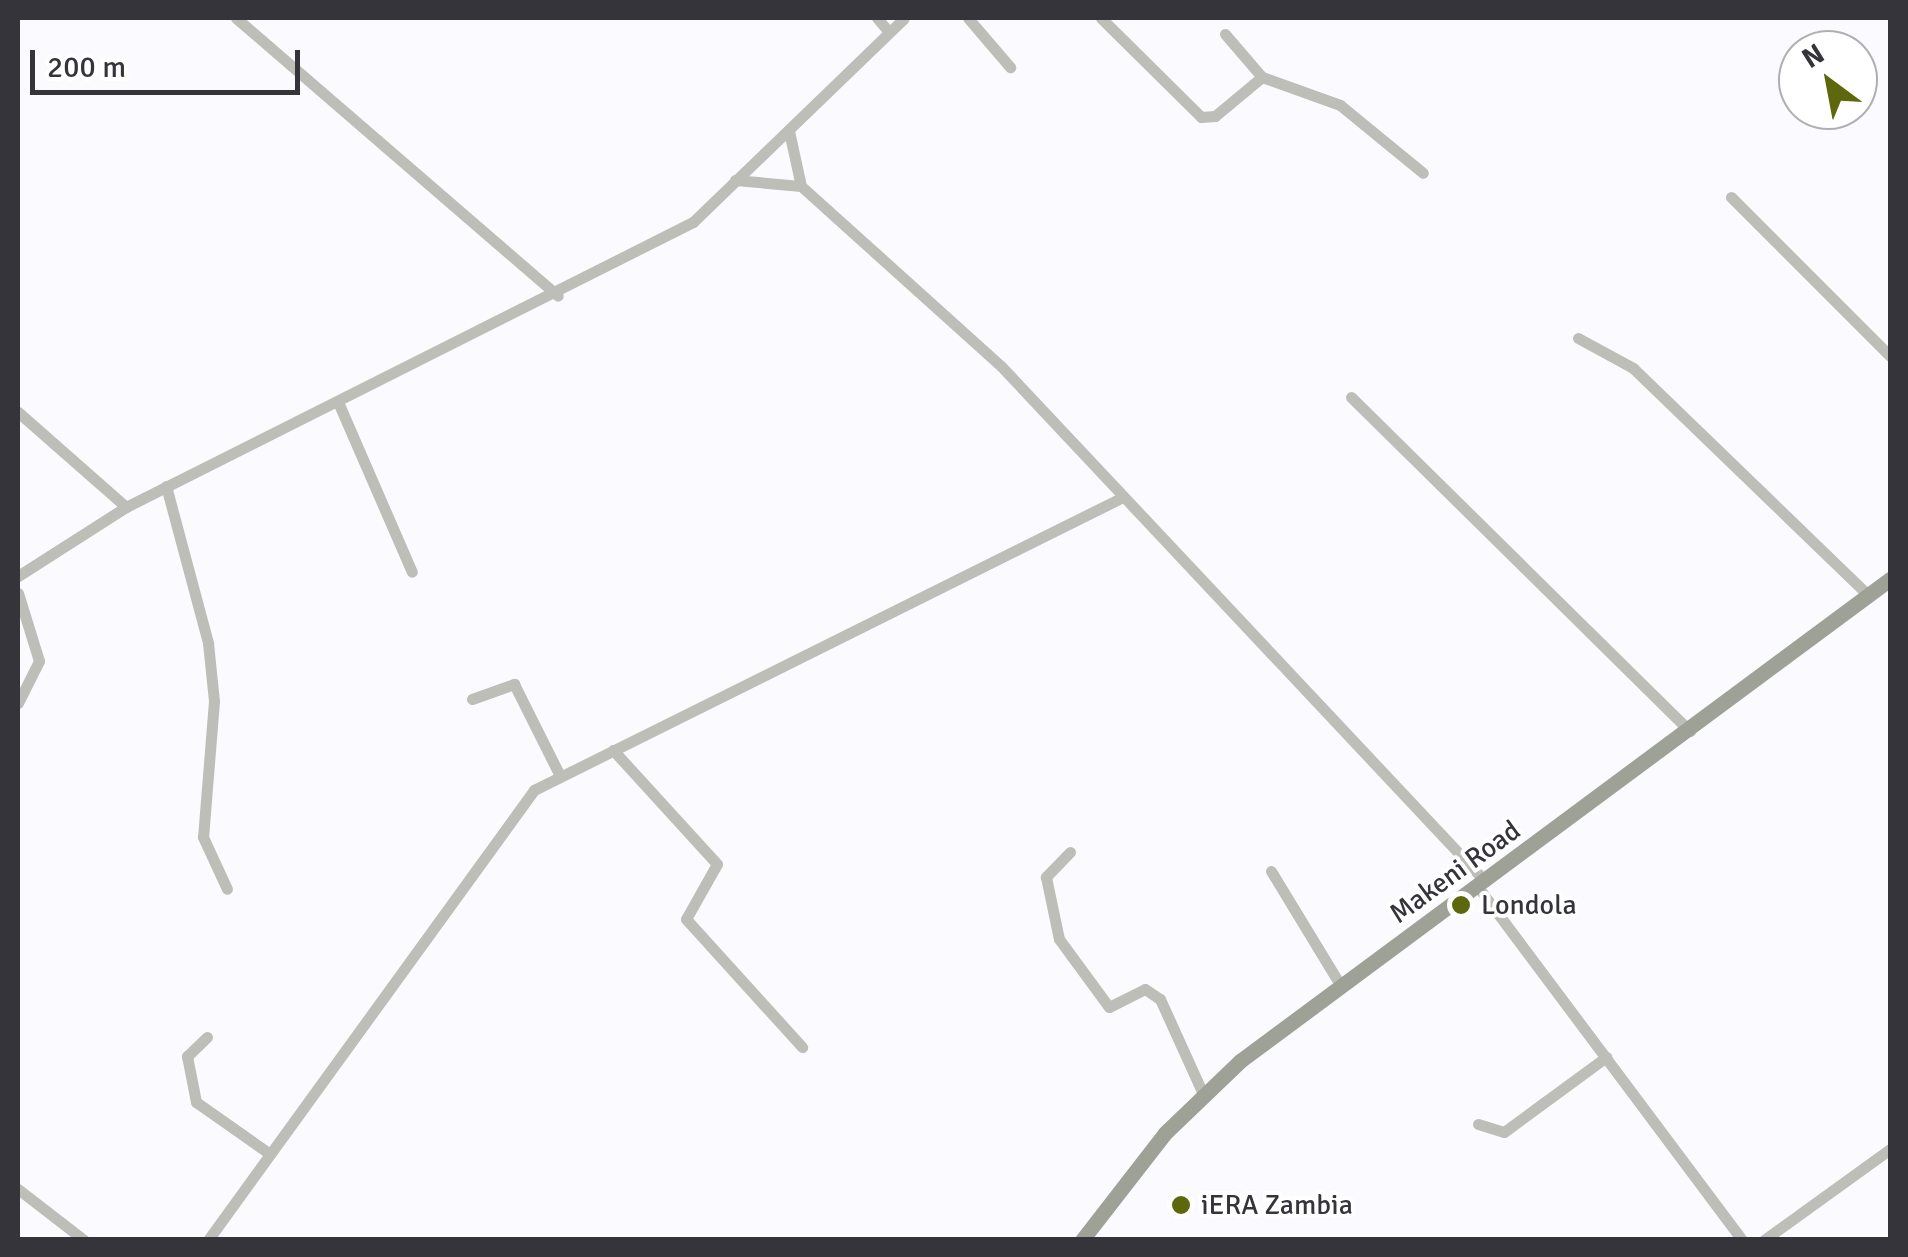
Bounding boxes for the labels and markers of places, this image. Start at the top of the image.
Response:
place label: Londola [1481,888,1577,922]
marker: Londola [1450,894,1472,916]
place label: iERA Zambia [1201,1188,1353,1222]
marker: iERA Zambia [1170,1194,1192,1216]

